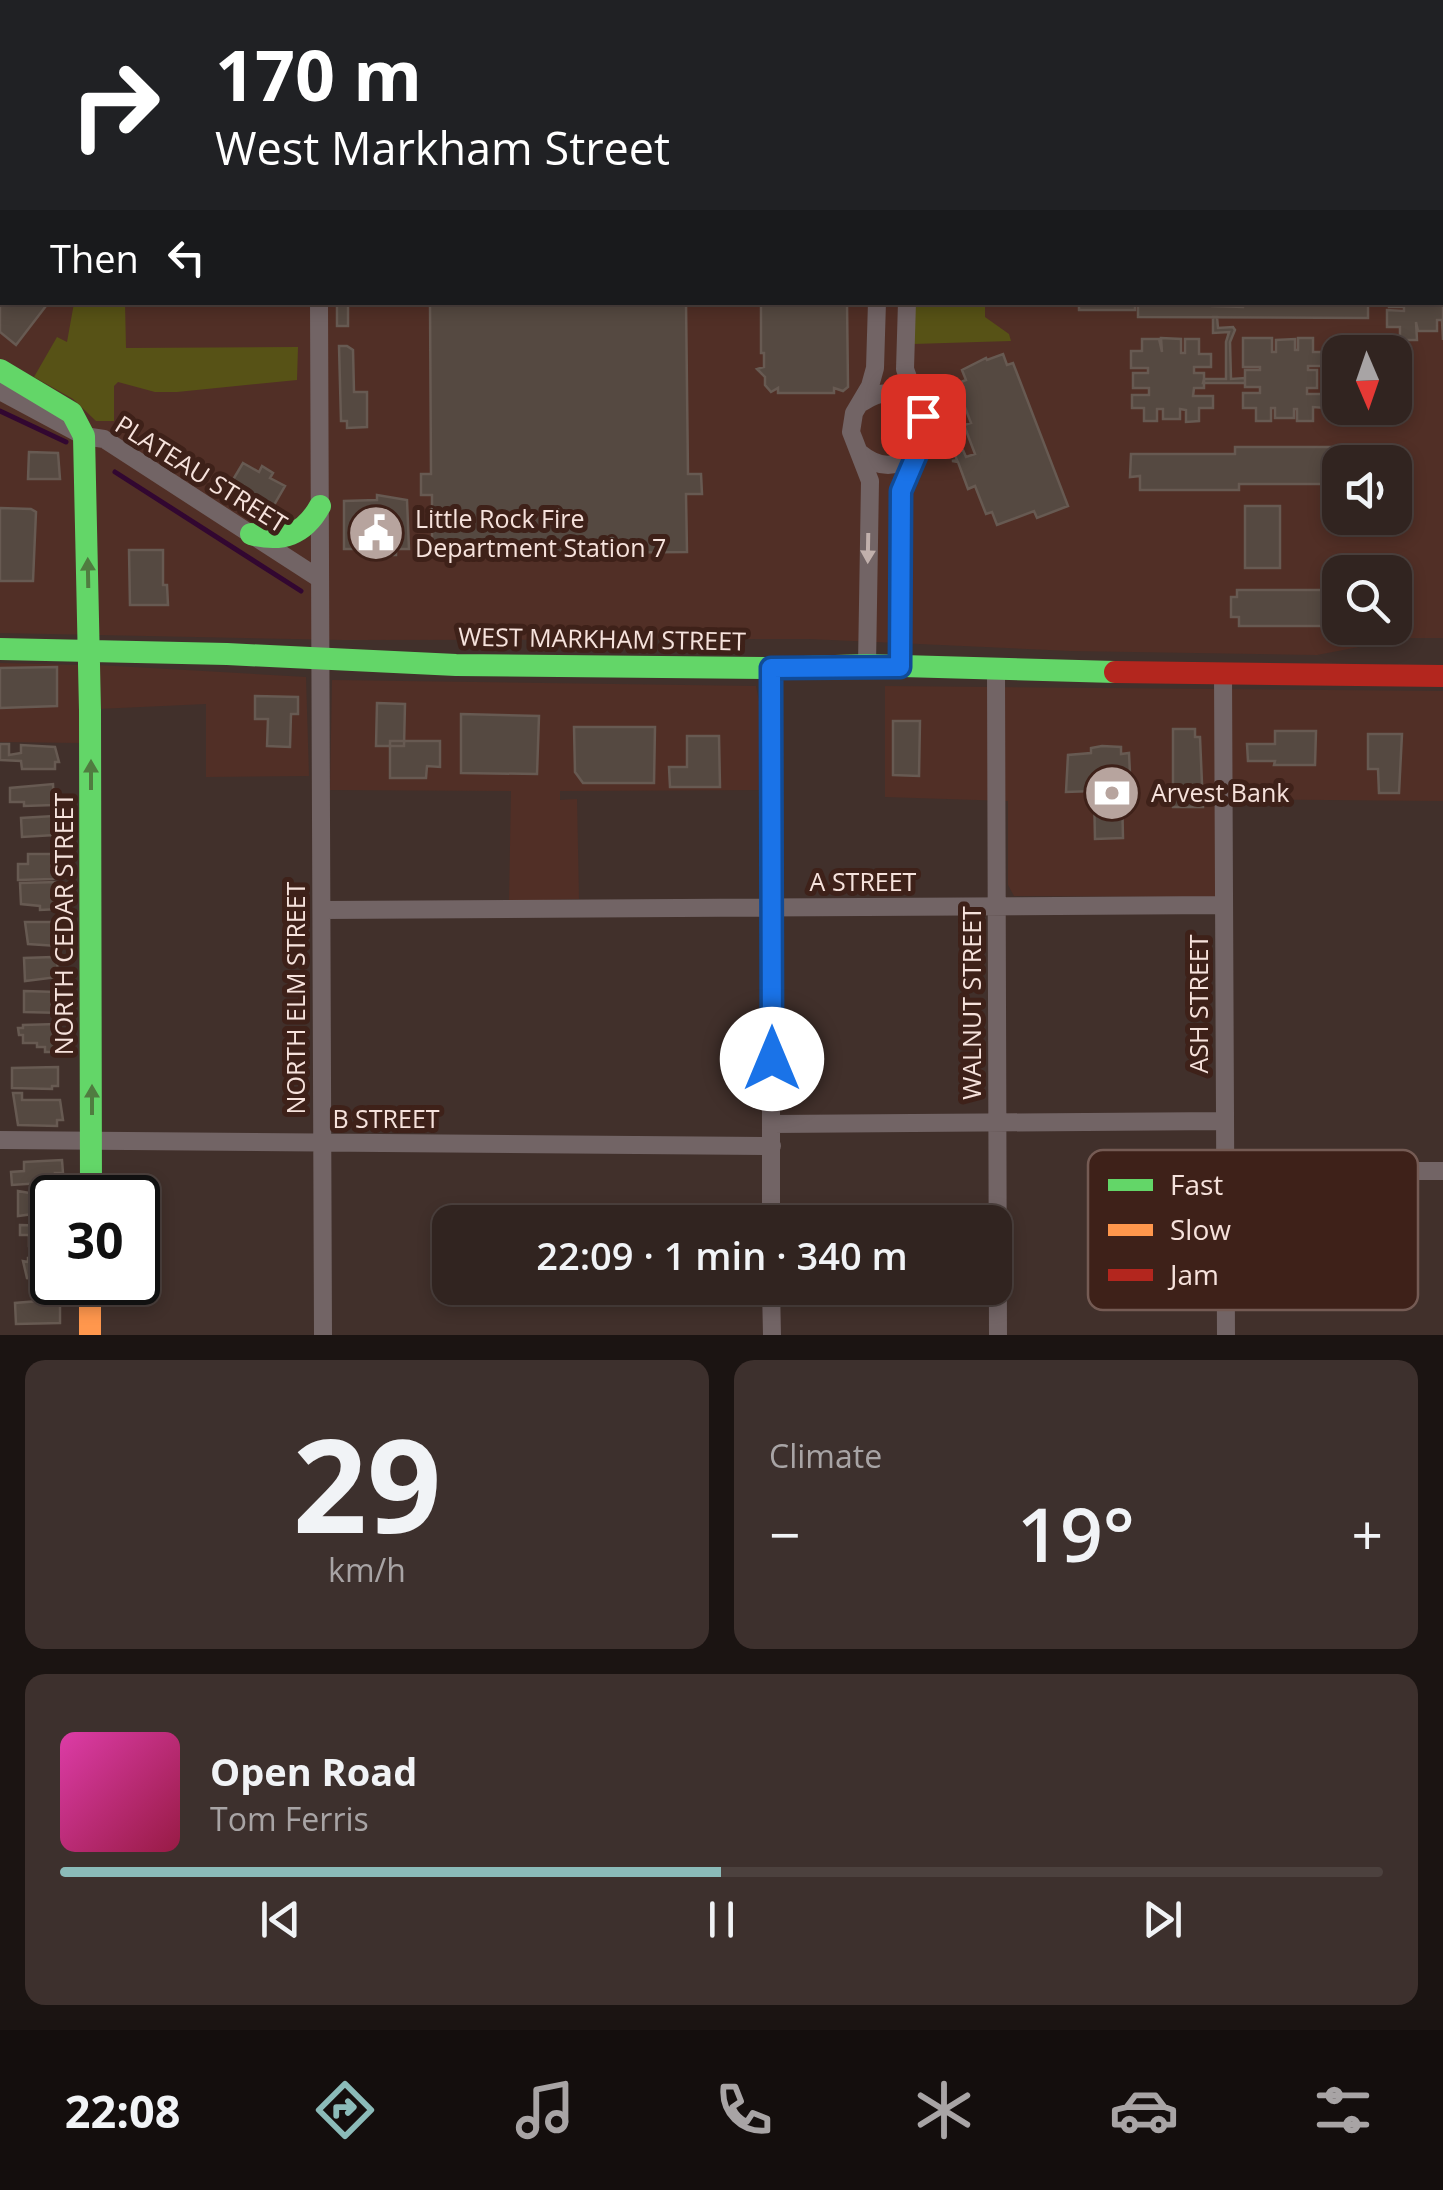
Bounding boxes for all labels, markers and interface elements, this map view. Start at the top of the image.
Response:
text: 170 m [215,26,422,122]
icon: right [50,40,180,170]
text: West Markham Street [215,117,670,178]
icon: left [159,230,214,285]
text: Then [50,232,139,284]
north arrow [1322,335,1412,425]
map controls [1322,335,1412,645]
pin [881,374,966,459]
icon: arrive [896,389,951,444]
street label: PLATEAU STREET [109,407,294,540]
button: sound [1322,445,1412,535]
place label: Little Rock Fire Department Station 7 [415,501,666,564]
public building icon: Little Rock Fire Department Station 7 [346,503,406,563]
one-way arrow [860,533,876,565]
button: search [1322,555,1412,645]
one-way arrow [79,557,95,589]
street label: WEST MARKHAM STREET [458,618,746,658]
one-way arrow [83,759,99,791]
bank icon: Arvest Bank [1082,763,1142,823]
place label: Arvest Bank [1151,775,1289,809]
street label: NORTH CEDAR STREET [46,793,80,1055]
street label: A STREET [810,864,917,898]
street label: NORTH ELM STREET [278,881,312,1114]
street label: WALNUT STREET [954,906,988,1100]
street label: ASH STREET [1181,934,1215,1073]
position arrow [720,1007,824,1111]
one-way arrow [84,1084,100,1116]
street label: B STREET [332,1101,440,1135]
legend [1088,1150,1418,1310]
text: Fast [1170,1165,1223,1203]
speed limit sign: 30 [30,1175,160,1305]
text: Slow [1170,1210,1231,1248]
text: 22:09 · 1 min · 340 m [536,1229,908,1281]
text: Jam [1167,1255,1219,1293]
text: 29 [293,1394,441,1571]
text: Climate [769,1434,882,1477]
text: 19° [1017,1482,1135,1584]
text: − [769,1496,800,1571]
text: + [1352,1496,1383,1571]
text: km/h [328,1548,406,1591]
text: Open Road [210,1745,417,1797]
text: Tom Ferris [210,1797,369,1840]
icon: previous [253,1892,308,1947]
icon: pause [694,1892,749,1947]
icon: next [1135,1892,1190,1947]
icon: directions [310,2075,380,2145]
icon: music [510,2075,580,2145]
icon: phone [709,2075,779,2145]
icon: climate [909,2075,979,2145]
icon: car [1109,2075,1179,2145]
icon: filters [1308,2075,1378,2145]
text: 22:08 [65,2080,181,2141]

